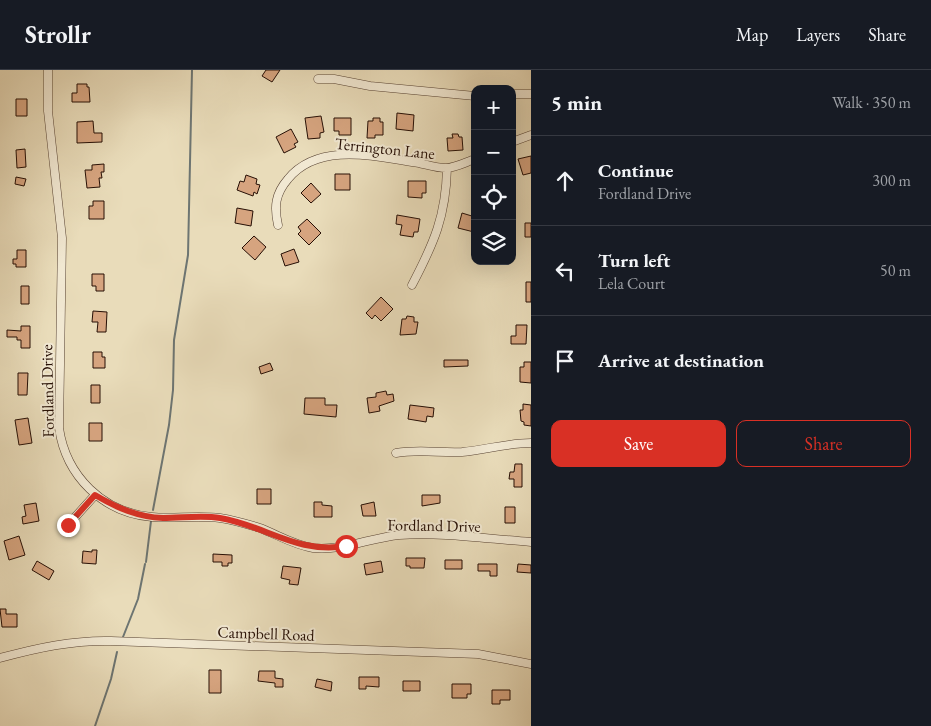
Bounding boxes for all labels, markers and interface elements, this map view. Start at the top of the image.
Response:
text: Strollr [25,19,91,50]
text: Map [736,23,768,46]
text: Layers [796,23,840,46]
text: Share [868,23,906,46]
map controls [471,85,516,265]
button: + [471,85,516,130]
text: 5 min [551,89,602,116]
text: Walk · 350 m [832,92,911,113]
button: − [471,130,516,175]
street label: Terrington Lane [334,133,436,164]
text: Continue [598,158,673,183]
icon: ahead [551,167,579,195]
text: 300 m [872,170,911,191]
button: locate [471,175,516,220]
text: Fordland Drive [598,183,691,204]
button: layers [471,220,516,265]
text: Turn left [598,248,670,273]
icon: left [551,257,579,285]
text: 50 m [880,260,911,281]
text: Lela Court [598,273,665,294]
street label: Fordland Drive [36,344,59,438]
icon: arrive [551,347,579,375]
text: Arrive at destination [598,348,764,373]
button: Save [551,420,726,467]
button: Share [736,420,911,467]
route end [57,514,80,537]
street label: Fordland Drive [387,514,481,537]
route start [335,535,358,558]
street label: Campbell Road [217,621,316,646]

